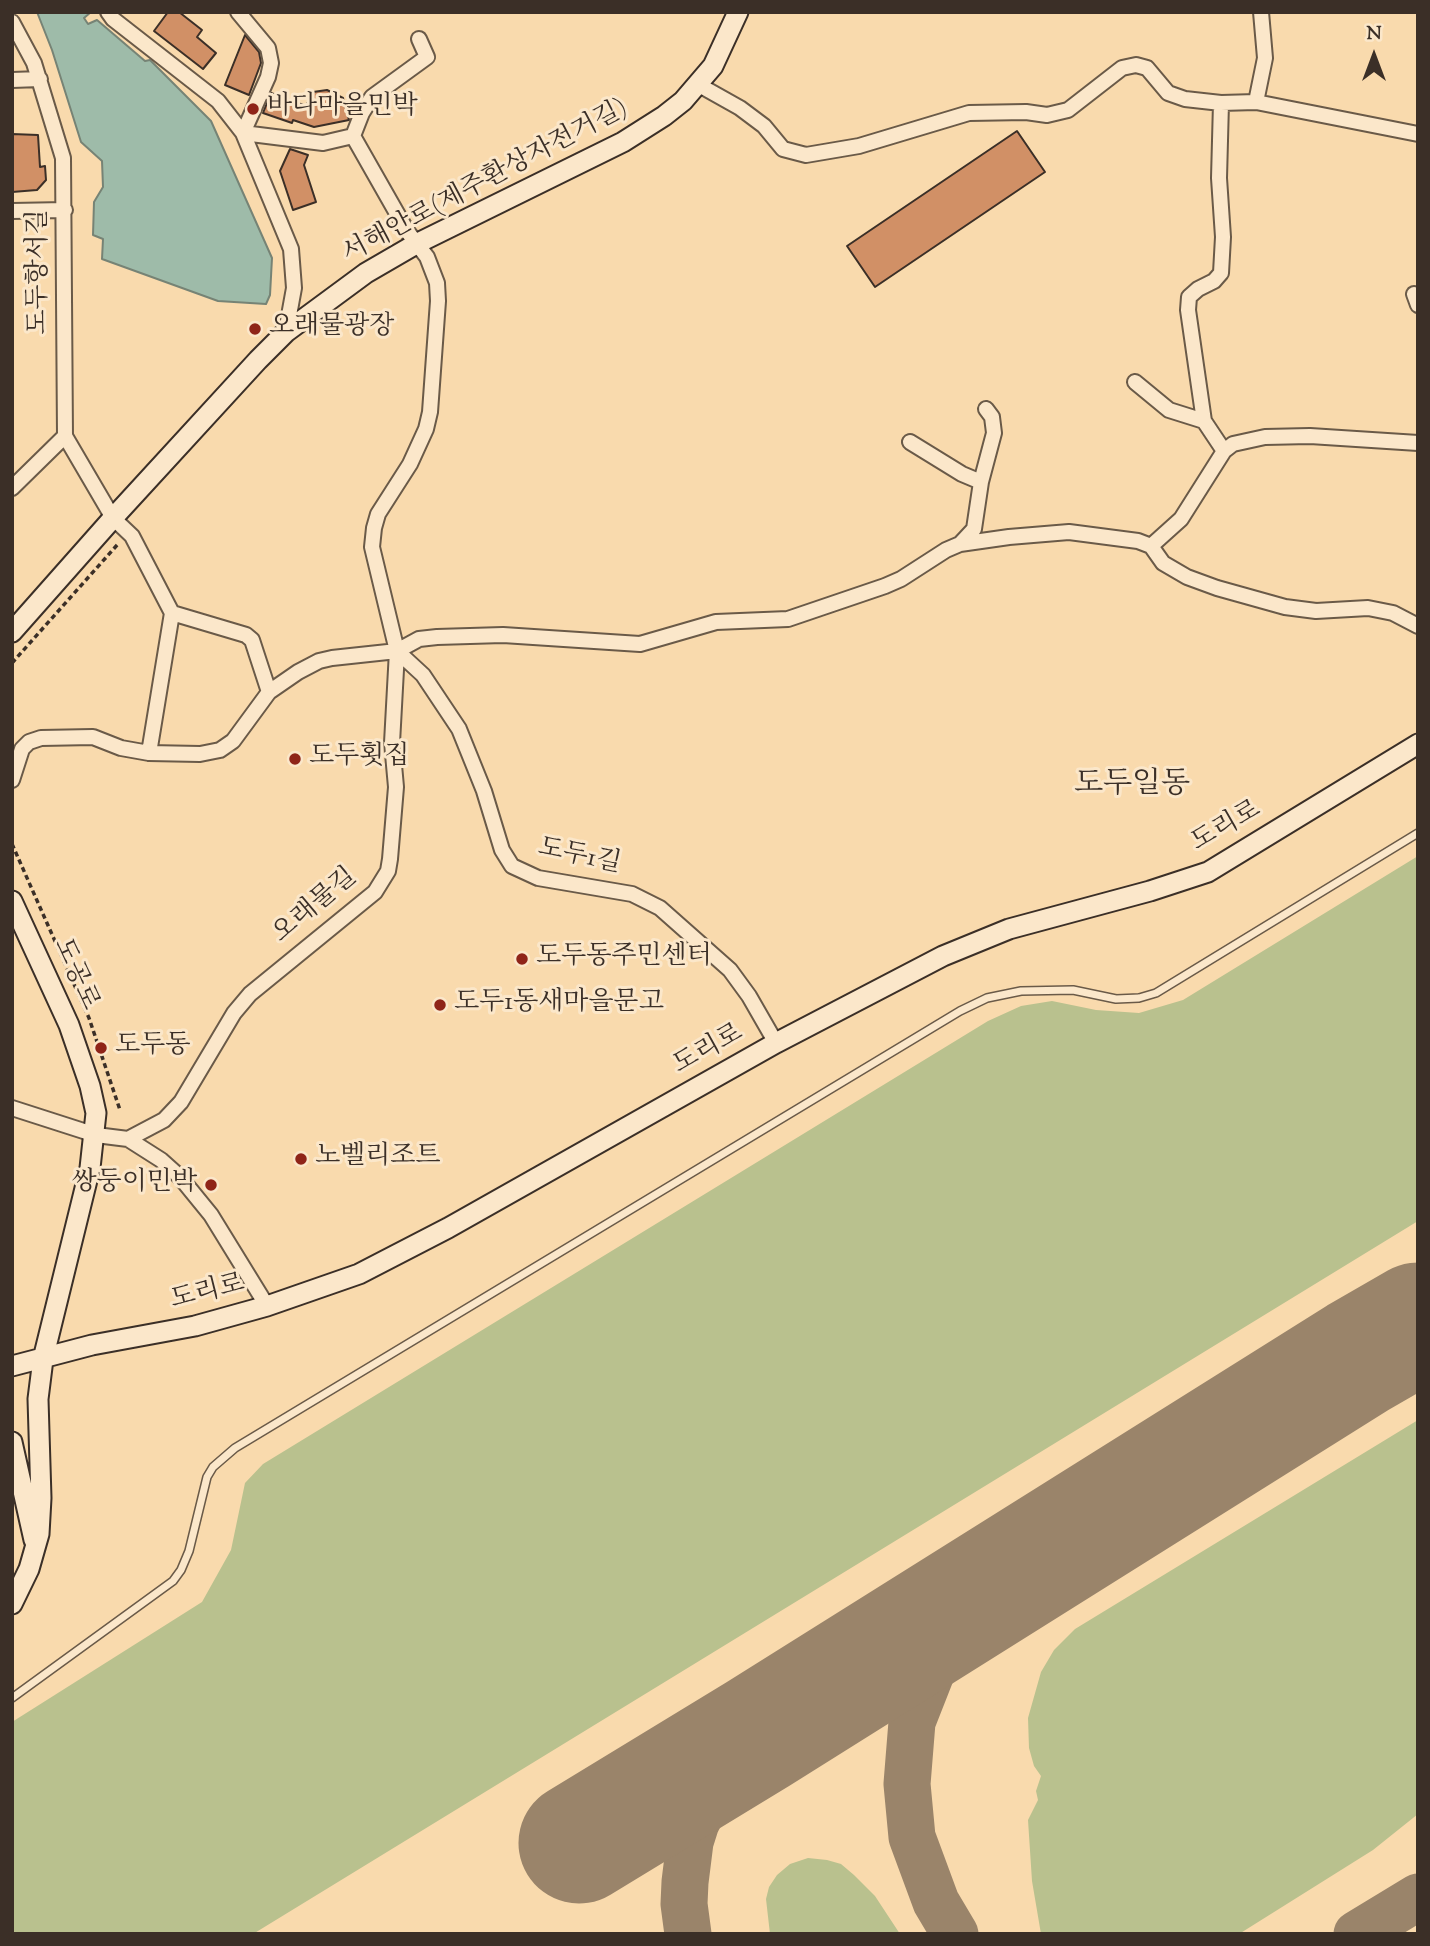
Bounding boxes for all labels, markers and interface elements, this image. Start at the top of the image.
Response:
north arrow [1339,21,1409,91]
text: N [1366,21,1382,48]
place label: 바다마을민박 [267,93,418,125]
street label: 서해안로(제주환상자전거길) [338,94,634,272]
marker: 바다마을민박 [245,101,261,117]
street label: 도두항서길 [25,209,57,335]
place label: 오래물광장 [269,313,395,345]
marker: 오래물광장 [247,321,263,337]
place label: 도두횟집 [309,743,409,775]
marker: 도두횟집 [287,751,303,767]
district label: 도두일동 [1074,769,1190,805]
street label: 도리로 [1187,796,1267,860]
street label: 도두1길 [535,834,623,882]
street label: 오래물길 [267,863,365,951]
street label: 도공로 [44,934,104,1016]
place label: 도두동주민센터 [536,943,712,975]
marker: 도두동주민센터 [514,951,530,967]
place label: 도두1동새마을문고 [454,989,664,1021]
marker: 도두1동새마을문고 [432,997,448,1013]
street label: 도리로 [668,1019,750,1083]
place label: 도두동 [115,1032,190,1064]
marker: 도두동 [93,1040,109,1056]
place label: 노벨리조트 [315,1143,441,1175]
marker: 노벨리조트 [293,1151,309,1167]
place label: 쌍둥이민박 [71,1169,197,1201]
marker: 쌍둥이민박 [203,1177,219,1193]
street label: 도리로 [168,1270,248,1318]

